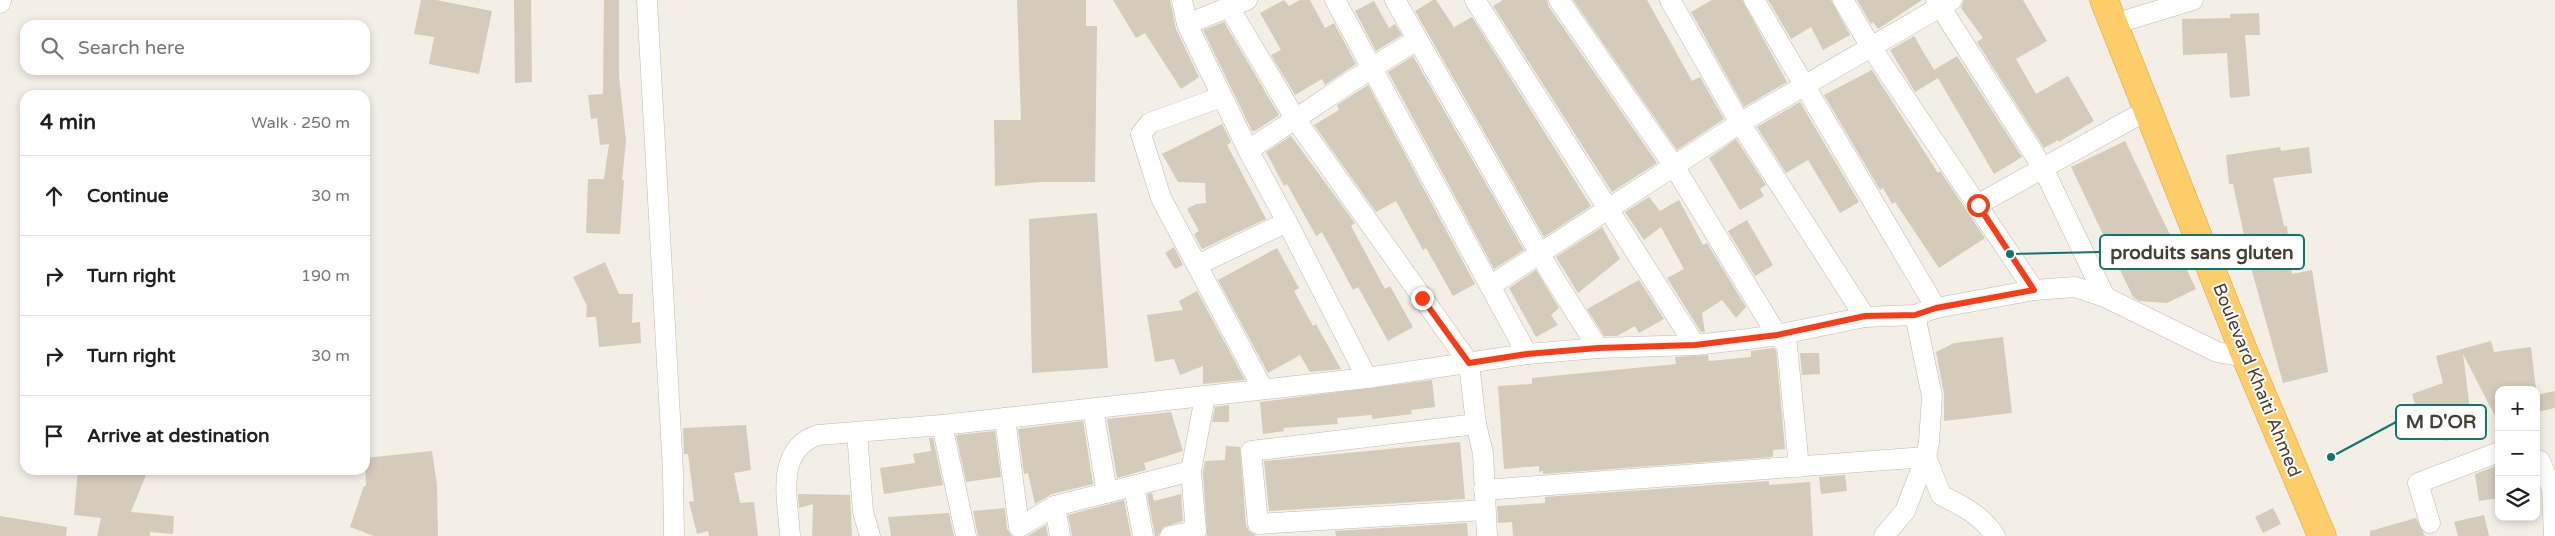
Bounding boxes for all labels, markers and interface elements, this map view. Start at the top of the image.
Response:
search box [20,20,370,75]
icon: search [38,34,66,62]
text: Search here [78,37,185,59]
text: 4 min [40,110,96,135]
text: Walk · 250 m [251,113,350,133]
icon: ahead [40,182,68,210]
text: Continue [87,185,169,207]
text: 30 m [311,186,350,206]
route start [1967,194,1990,217]
callout: produits sans gluten [2100,235,2304,269]
text: produits sans gluten [2110,242,2294,265]
icon: right [40,262,68,290]
text: Turn right [87,265,175,287]
text: 190 m [301,266,350,286]
street label: Boulevard Khaiti Ahmed [2208,280,2306,480]
route end [1411,287,1434,310]
icon: right [40,342,68,370]
text: Turn right [87,345,175,367]
text: 30 m [311,346,350,366]
map controls [2495,386,2540,521]
button: + [2495,386,2540,431]
callout: M D'OR [2396,405,2486,439]
text: M D'OR [2406,411,2476,433]
icon: arrive [40,422,68,450]
text: Arrive at destination [87,425,270,447]
button: − [2495,431,2540,476]
button: layers [2495,476,2540,521]

